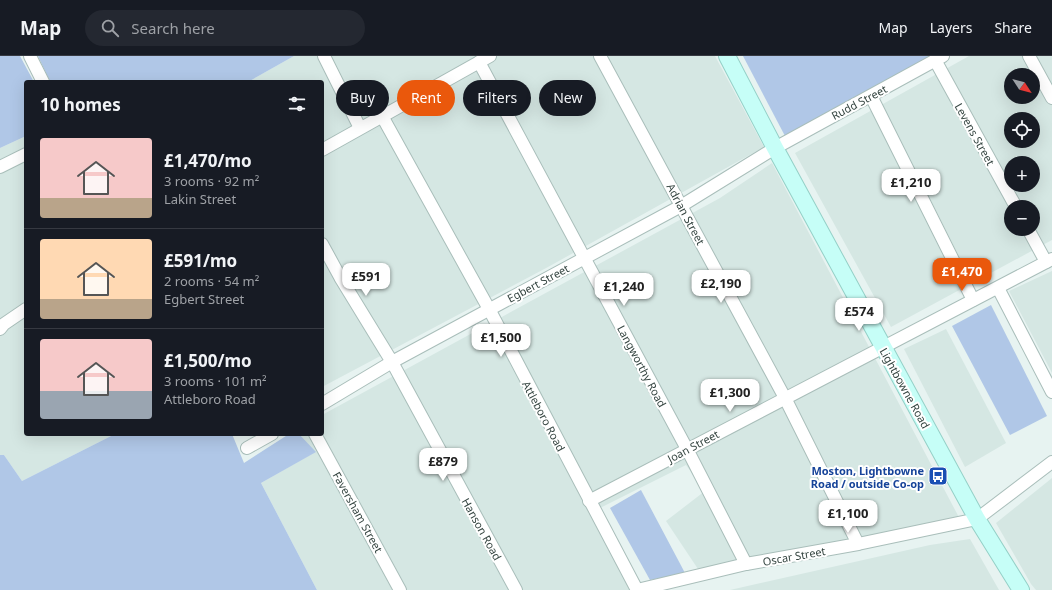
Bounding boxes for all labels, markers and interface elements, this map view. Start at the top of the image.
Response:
search box [85,10,365,46]
text: Map [20,15,61,41]
icon: search [99,17,121,39]
text: Search here [131,18,215,38]
text: Map [879,18,908,37]
text: Layers [930,18,972,37]
text: Share [994,18,1032,37]
north arrow [1004,68,1040,104]
map controls [1004,68,1040,236]
chip: Buy [336,80,389,116]
chip: Rent [397,80,455,116]
chip: Filters [463,80,531,116]
chip: New [539,80,596,116]
street label: Rudd Street [829,81,889,123]
text: 10 homes [40,93,121,116]
icon: filters [286,93,308,115]
street label: Levens Street [952,100,998,168]
button: locate [1004,112,1040,148]
text: £1,470/mo [164,149,252,172]
icon: home [72,154,120,202]
button: + [1004,156,1040,192]
pin: £1,210 [878,169,944,203]
text: 3 rooms · 92 m² [164,172,259,190]
text: £1,210 [891,173,931,191]
street label: Adrian Street [663,181,709,247]
text: Lakin Street [164,190,236,208]
button: − [1004,200,1040,236]
text: £591/mo [164,249,237,272]
icon: home [72,255,120,303]
pin: £1,470 [929,258,995,292]
street label: Egbert Street [504,260,572,306]
text: £1,470 [942,262,982,280]
pin: £591 [342,263,390,297]
text: £591 [351,267,381,285]
pin: £2,190 [688,270,754,304]
text: 2 rooms · 54 m² [164,272,259,290]
pin: £1,240 [591,273,657,307]
text: £2,190 [701,274,741,292]
text: £1,240 [604,277,644,295]
text: Egbert Street [164,290,244,308]
pin: £574 [835,298,883,332]
text: £574 [844,302,874,320]
street label: Langworthy Road [614,322,670,410]
pin: £1,500 [468,324,534,358]
text: £1,500 [481,328,521,346]
street label: Lightbowne Road [877,345,933,431]
text: £1,500/mo [164,349,252,372]
icon: home [72,355,120,403]
text: 3 rooms · 101 m² [164,372,267,390]
street label: Attleboro Road [519,378,569,454]
pin: £1,300 [697,379,763,413]
text: £1,300 [710,383,750,401]
text: Attleboro Road [164,390,256,408]
street label: Joan Street [664,426,721,466]
pin: £879 [419,448,467,482]
text: £879 [428,452,458,470]
place label: Moston, Lightbowne Road / outside Co-op [811,463,924,491]
bus stop icon: Moston, Lightbowne Road / outside Co-op [927,465,949,487]
street label: Faversham Street [330,469,386,555]
street label: Hanson Road [459,495,505,563]
pin: £1,100 [815,500,881,534]
text: £1,100 [828,504,868,522]
street label: Oscar Street [761,543,827,569]

